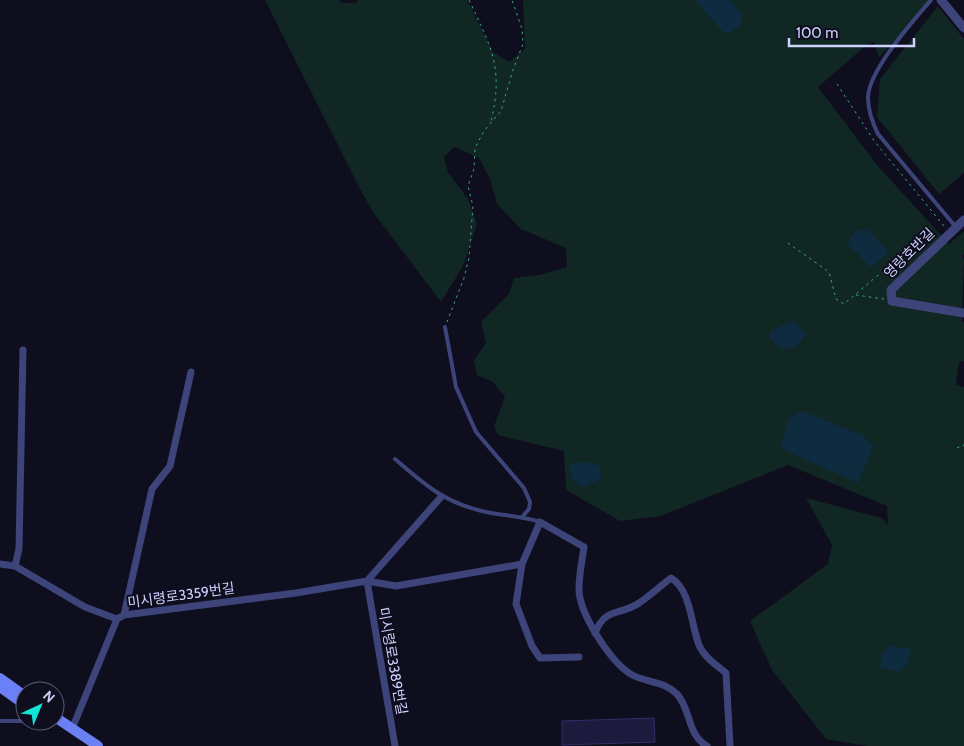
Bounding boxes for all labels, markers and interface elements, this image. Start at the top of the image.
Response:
scale bar [789,15,914,47]
text: 100 m [796,24,838,42]
street label: 영랑호반길 [880,224,938,282]
street label: 미시령로3359번길 [126,579,236,611]
street label: 미시령로3389번길 [375,606,411,716]
north arrow [15,681,65,731]
text: N [39,687,59,707]

